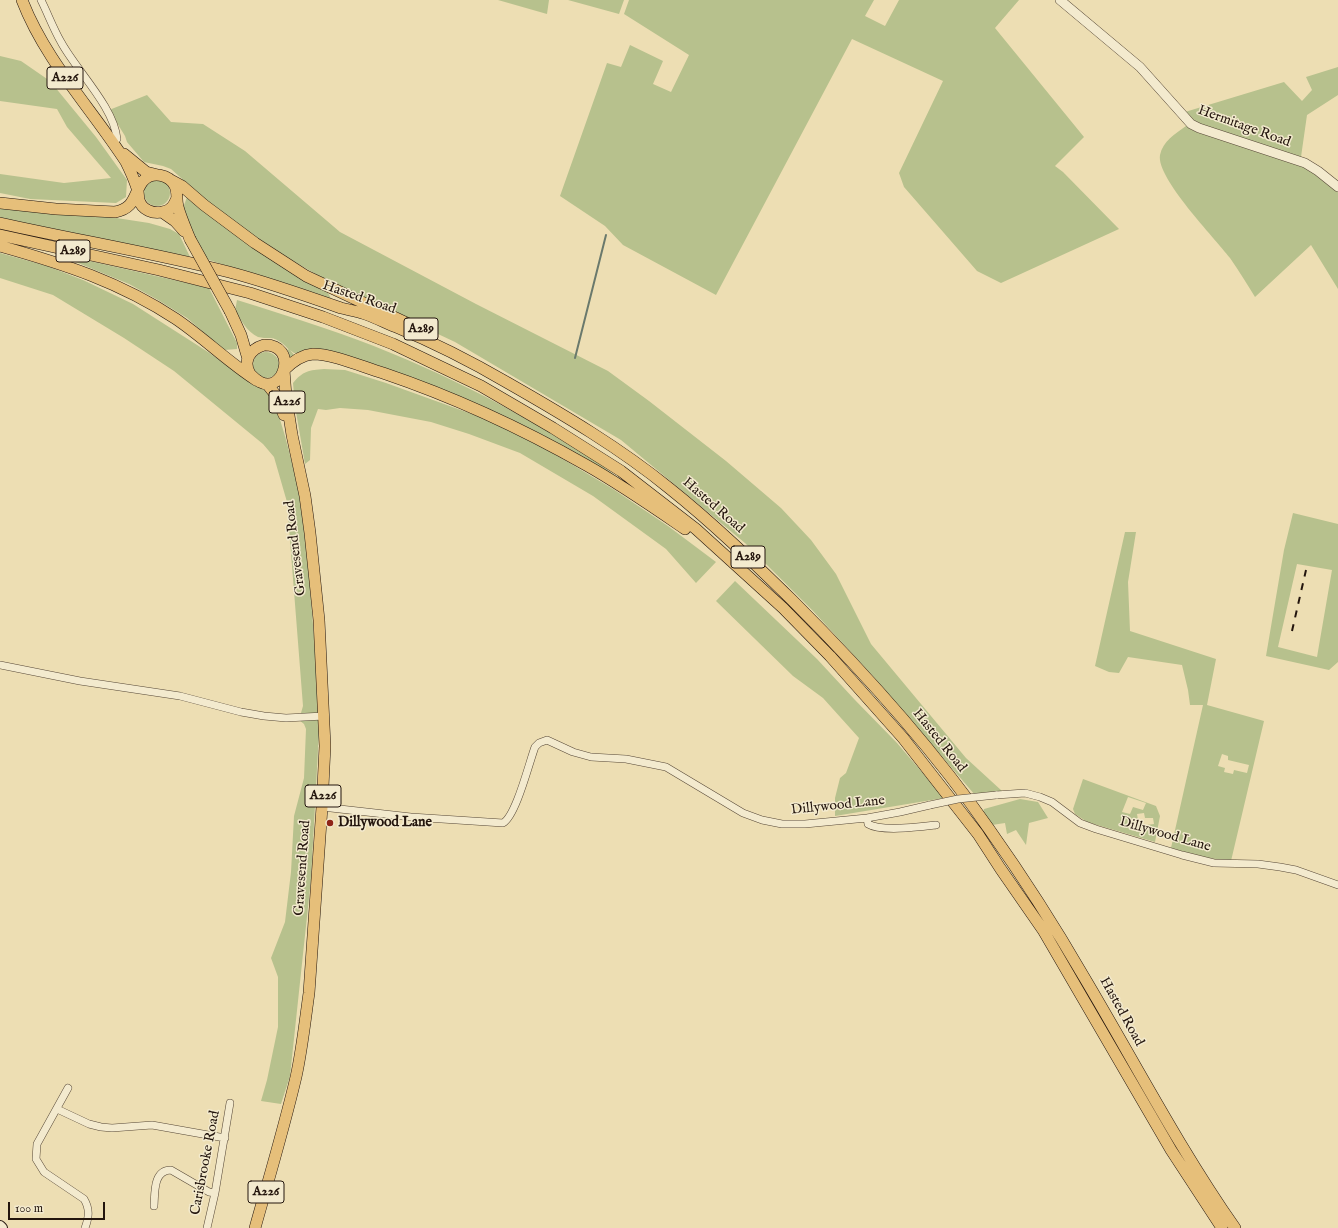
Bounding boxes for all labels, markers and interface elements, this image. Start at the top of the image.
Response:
road number: A226 [47,67,83,89]
street label: Hermitage Road [1195,102,1293,152]
road number: A289 [56,240,90,262]
street label: Hasted Road [320,278,398,318]
road number: A289 [404,318,438,340]
road number: A226 [269,391,305,413]
street label: Hasted Road [679,475,747,537]
street label: Gravesend Road [282,499,310,597]
road number: A289 [731,546,765,568]
street label: Hasted Road [908,706,970,776]
road number: A226 [305,785,341,807]
street label: Dillywood Lane [790,793,886,819]
street label: Dillywood Lane [1118,814,1212,856]
place label: Dillywood Lane [338,815,432,831]
marker: Dillywood Lane [325,818,335,828]
street label: Gravesend Road [291,820,315,916]
street label: Hasted Road [1095,975,1147,1049]
street label: Carisbrooke Road [188,1109,224,1217]
road number: A226 [248,1181,284,1203]
scale bar [10,1194,107,1220]
text: 100 m [15,1201,43,1216]

